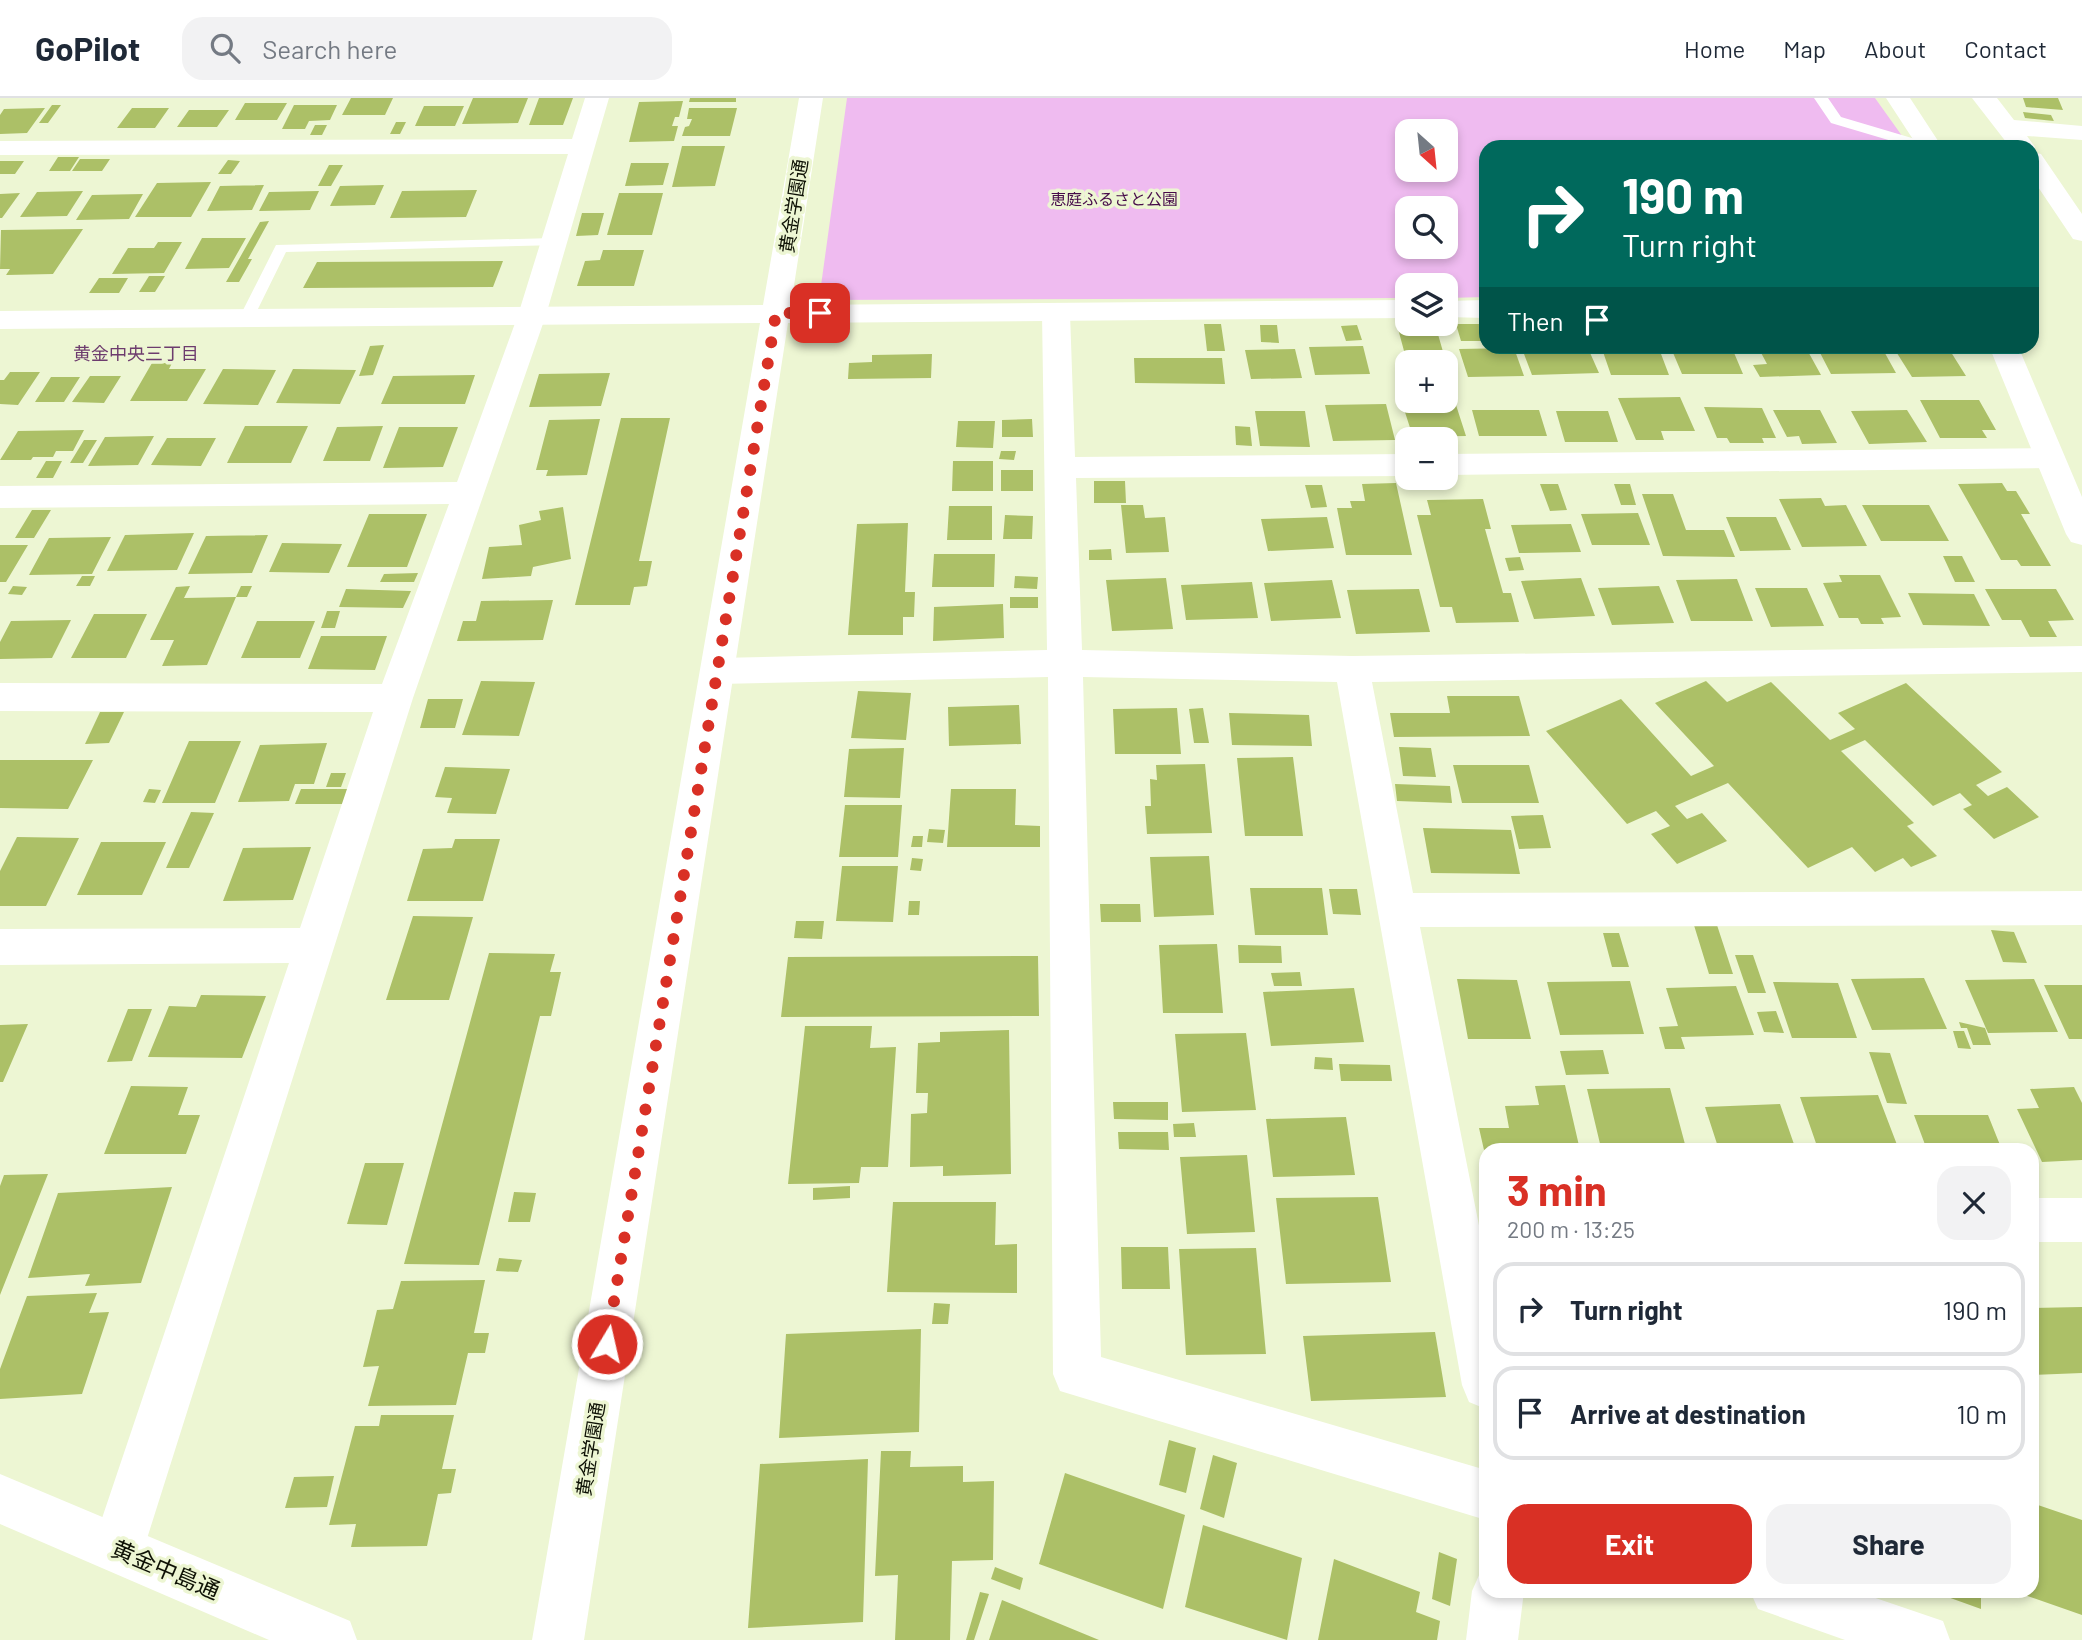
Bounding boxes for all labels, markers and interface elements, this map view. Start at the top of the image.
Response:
search box [182,17,672,80]
text: GoPilot [35,28,140,68]
icon: search [206,29,244,67]
text: Search here [262,33,397,64]
text: Home [1684,34,1745,63]
text: Map [1783,34,1826,63]
text: About [1864,34,1926,63]
text: Contact [1964,34,2047,63]
north arrow [1395,119,1458,182]
map controls [1395,119,1458,490]
street label: 黄金学園通 [774,157,812,255]
text: 190 m [1622,165,1744,224]
icon: right [1507,168,1598,259]
park label: 恵庭ふるさと公園 [1050,189,1178,208]
button: search [1395,196,1458,259]
text: Turn right [1622,225,1757,263]
button: layers [1395,273,1458,336]
pin [790,283,850,343]
icon: arrive [801,294,839,332]
icon: arrive [1578,301,1616,339]
text: Then [1507,305,1564,336]
district label: 黄金中央三丁目 [73,342,199,364]
button: + [1395,350,1458,413]
button: − [1395,427,1458,490]
text: 3 min [1507,1164,1607,1214]
button: close [1937,1166,2011,1240]
text: 200 m · 13:25 [1507,1215,1635,1243]
icon: right [1511,1290,1549,1328]
text: Turn right [1570,1294,1683,1325]
text: 190 m [1943,1294,2007,1325]
position arrow [570,1307,644,1381]
icon: arrive [1511,1394,1549,1432]
text: Arrive at destination [1570,1398,1806,1429]
text: 10 m [1957,1398,2007,1429]
street label: 黄金学園通 [571,1400,609,1498]
button: Exit [1507,1504,1752,1584]
button: Share [1766,1504,2011,1584]
street label: 黄金中島通 [108,1534,224,1604]

